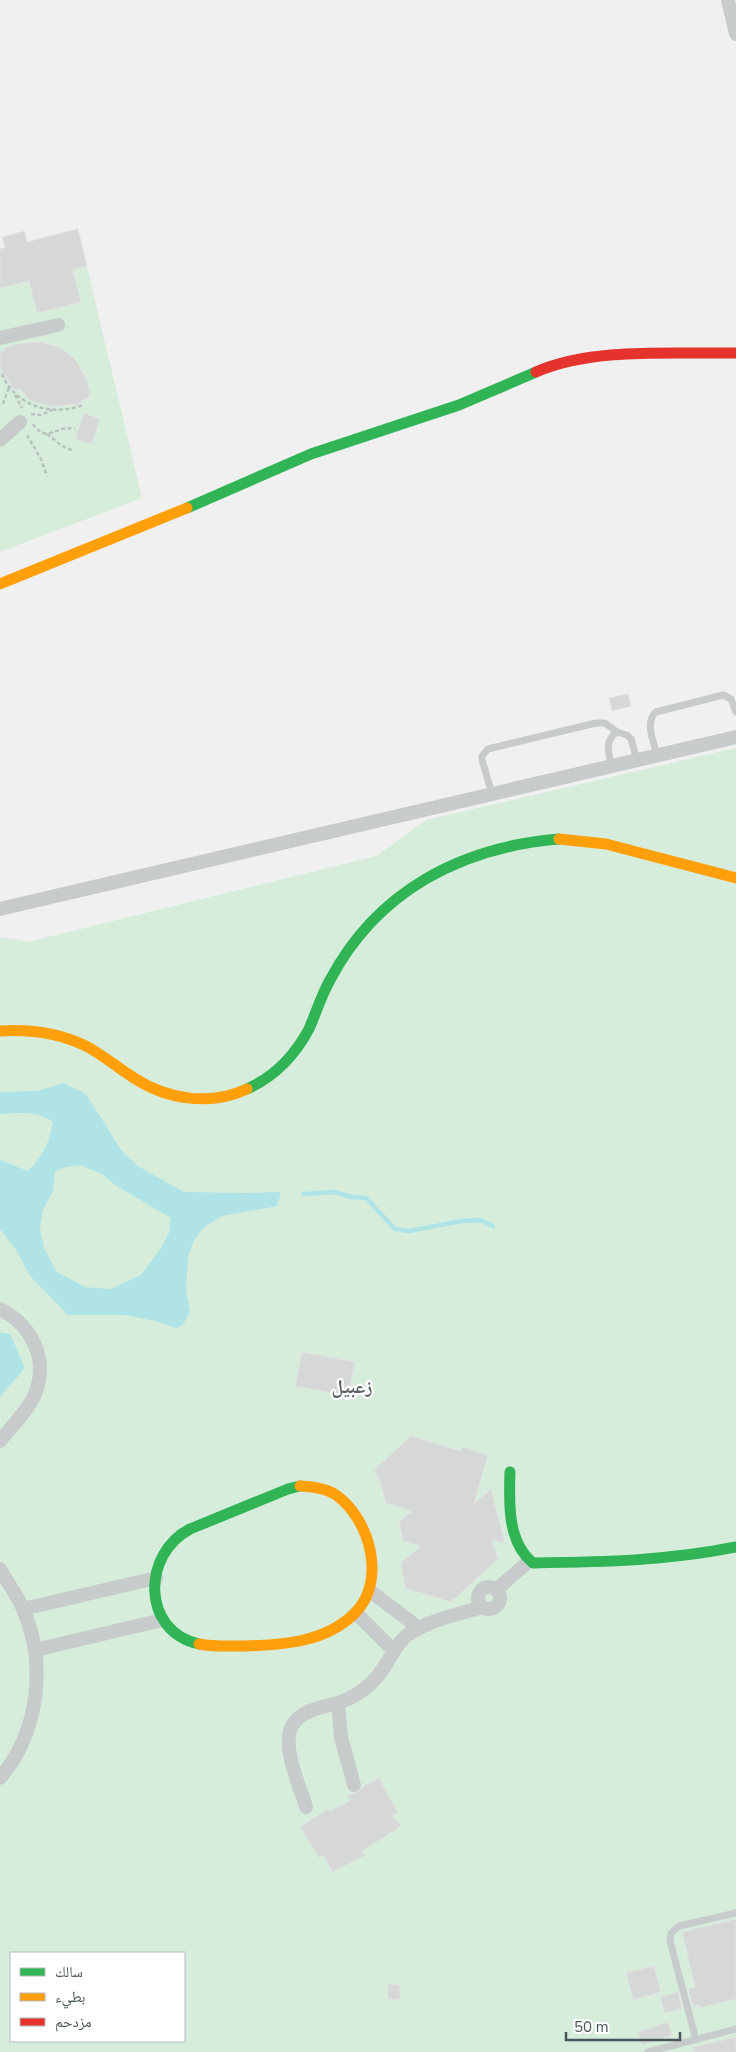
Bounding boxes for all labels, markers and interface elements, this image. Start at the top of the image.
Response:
district label: زعبيل [331,1374,373,1400]
legend [10,1952,185,2042]
text: سالك [55,1962,83,1982]
text: بطيء [55,1987,85,2009]
scale bar [566,2010,680,2042]
text: مزدحم [55,2012,92,2032]
text: 50 m [574,2017,609,2037]

